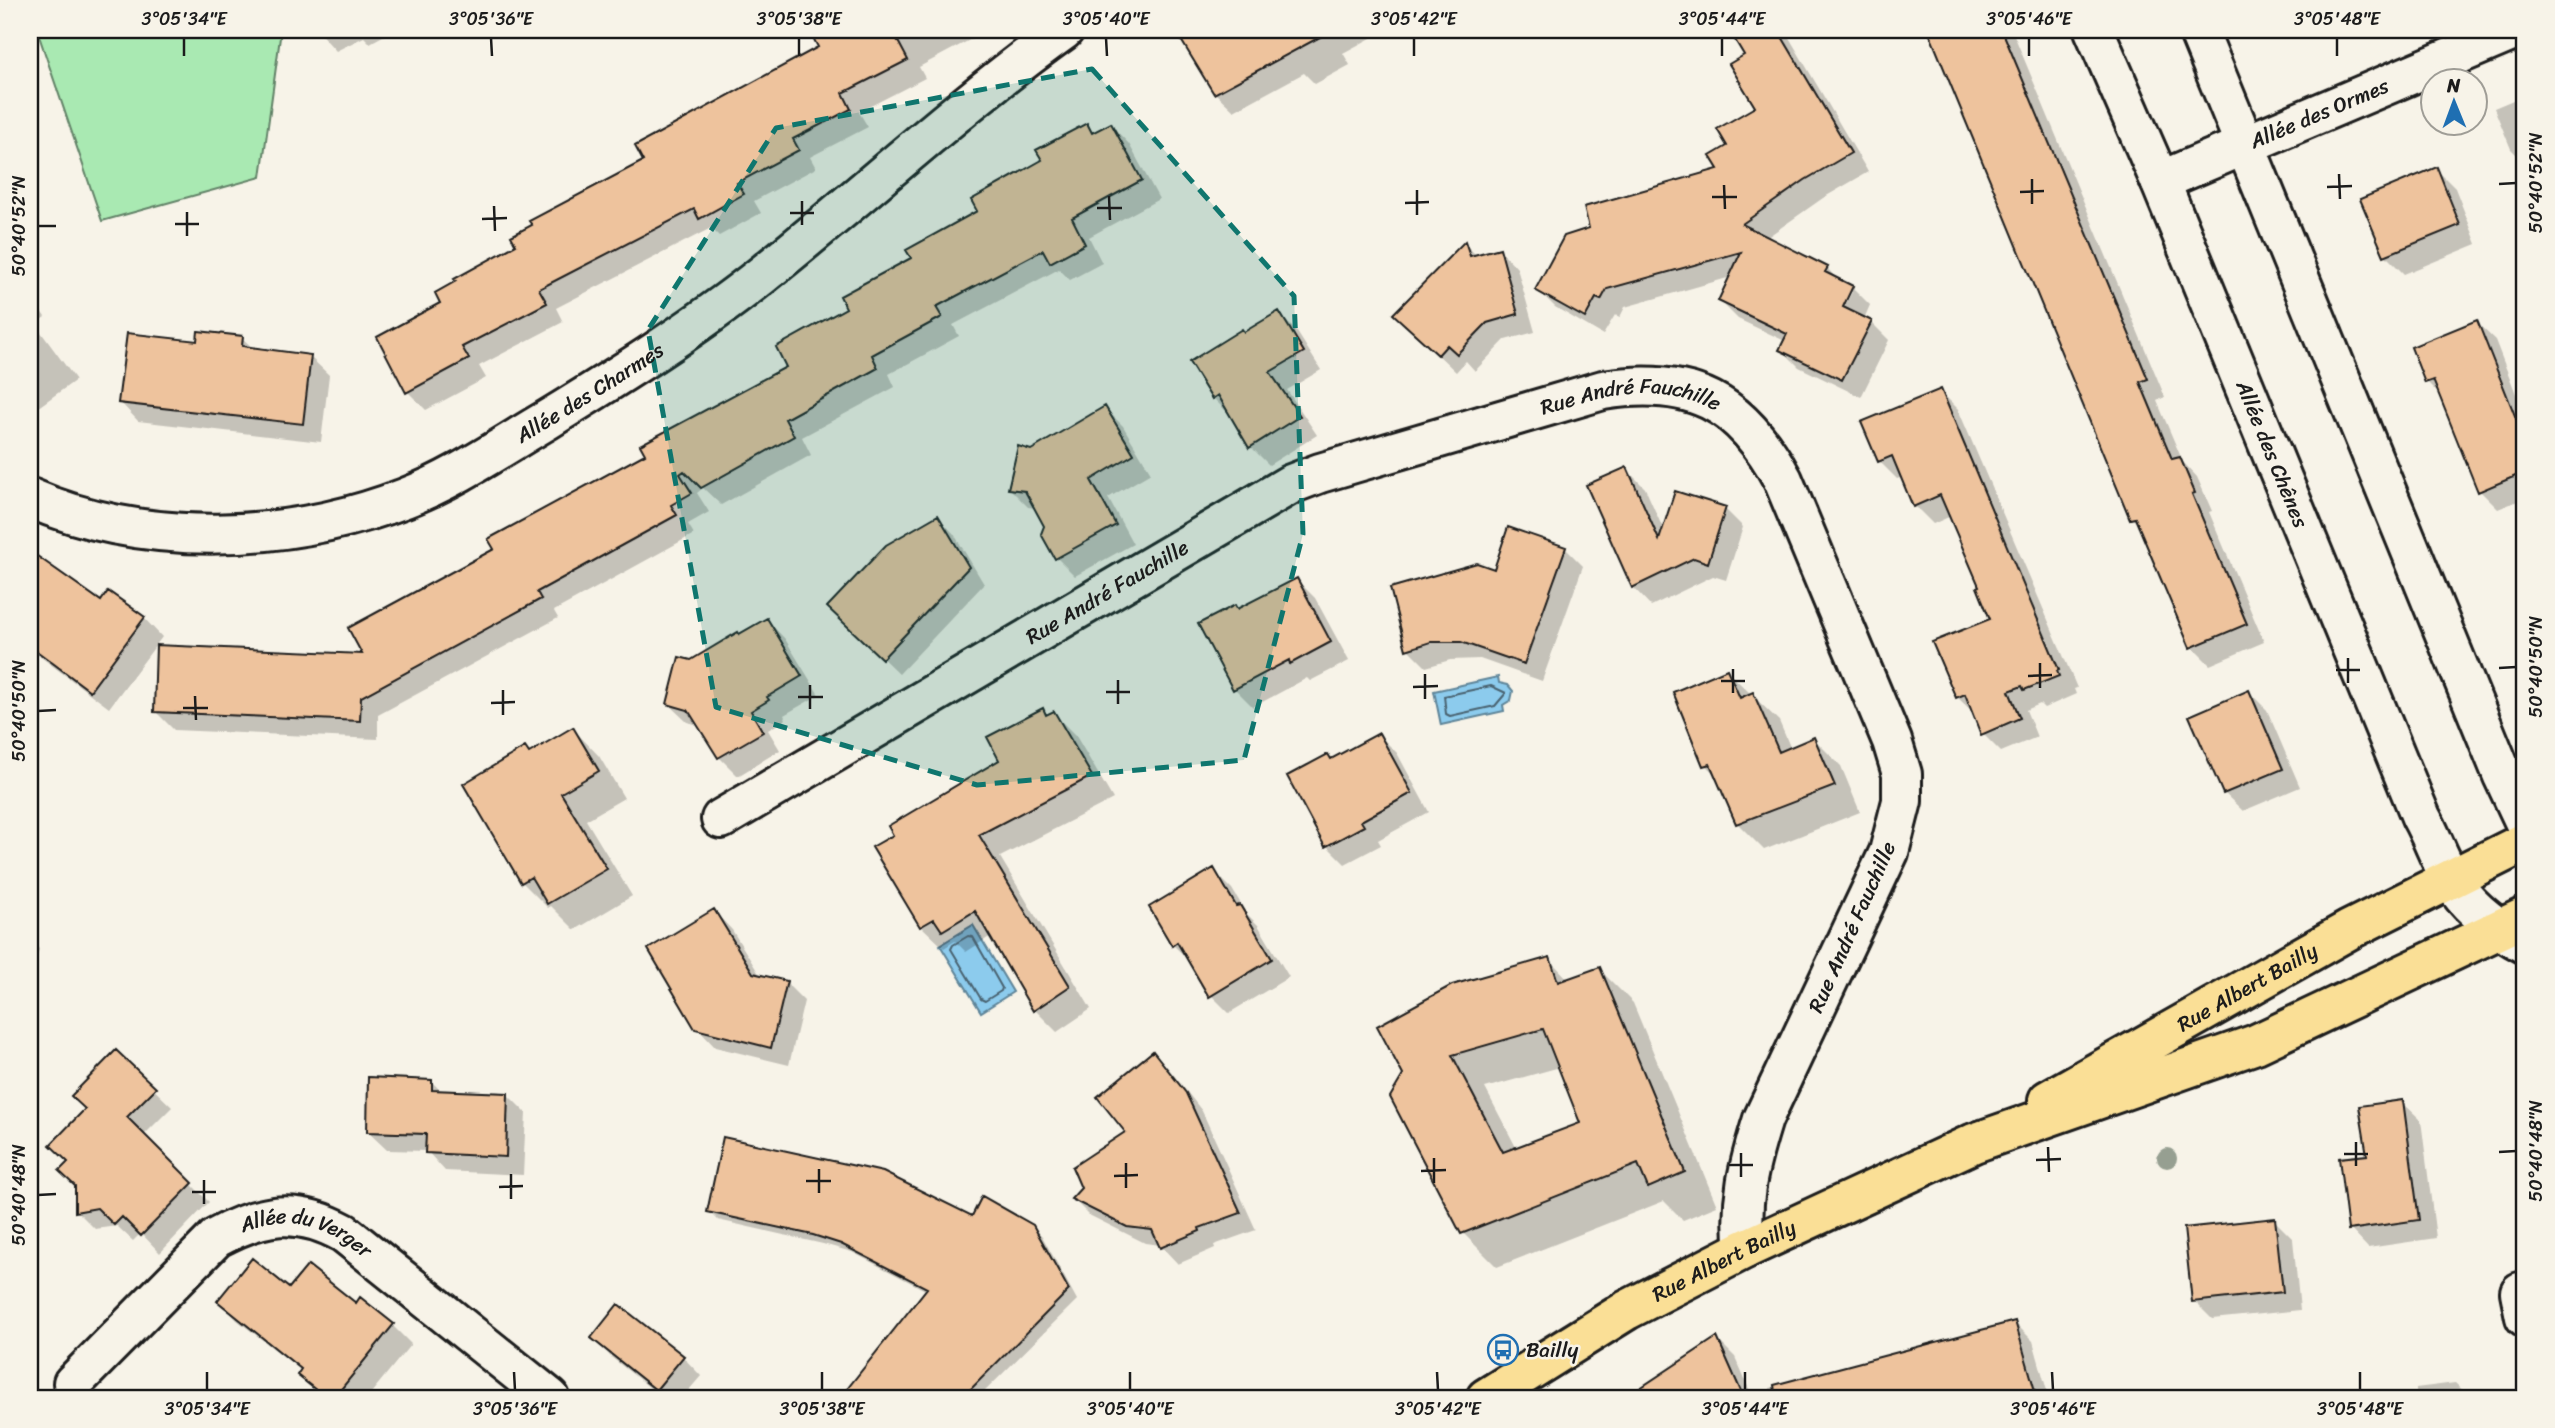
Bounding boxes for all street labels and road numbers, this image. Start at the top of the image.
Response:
street label: Allée des Ormes [2243,67,2395,160]
street label: Allée des Charmes [507,331,672,454]
street label: Rue André Fauchille [1536,367,1729,426]
street label: Allée des Chênes [2224,374,2320,534]
street label: Rue André Fauchille [1018,529,1197,655]
street label: Rue André Fauchille [1797,835,1907,1019]
street label: Rue Albert Bailly [2170,932,2325,1043]
street label: Allée du Verger [233,1197,382,1269]
street label: Rue Albert Bailly [1645,1209,1803,1313]

